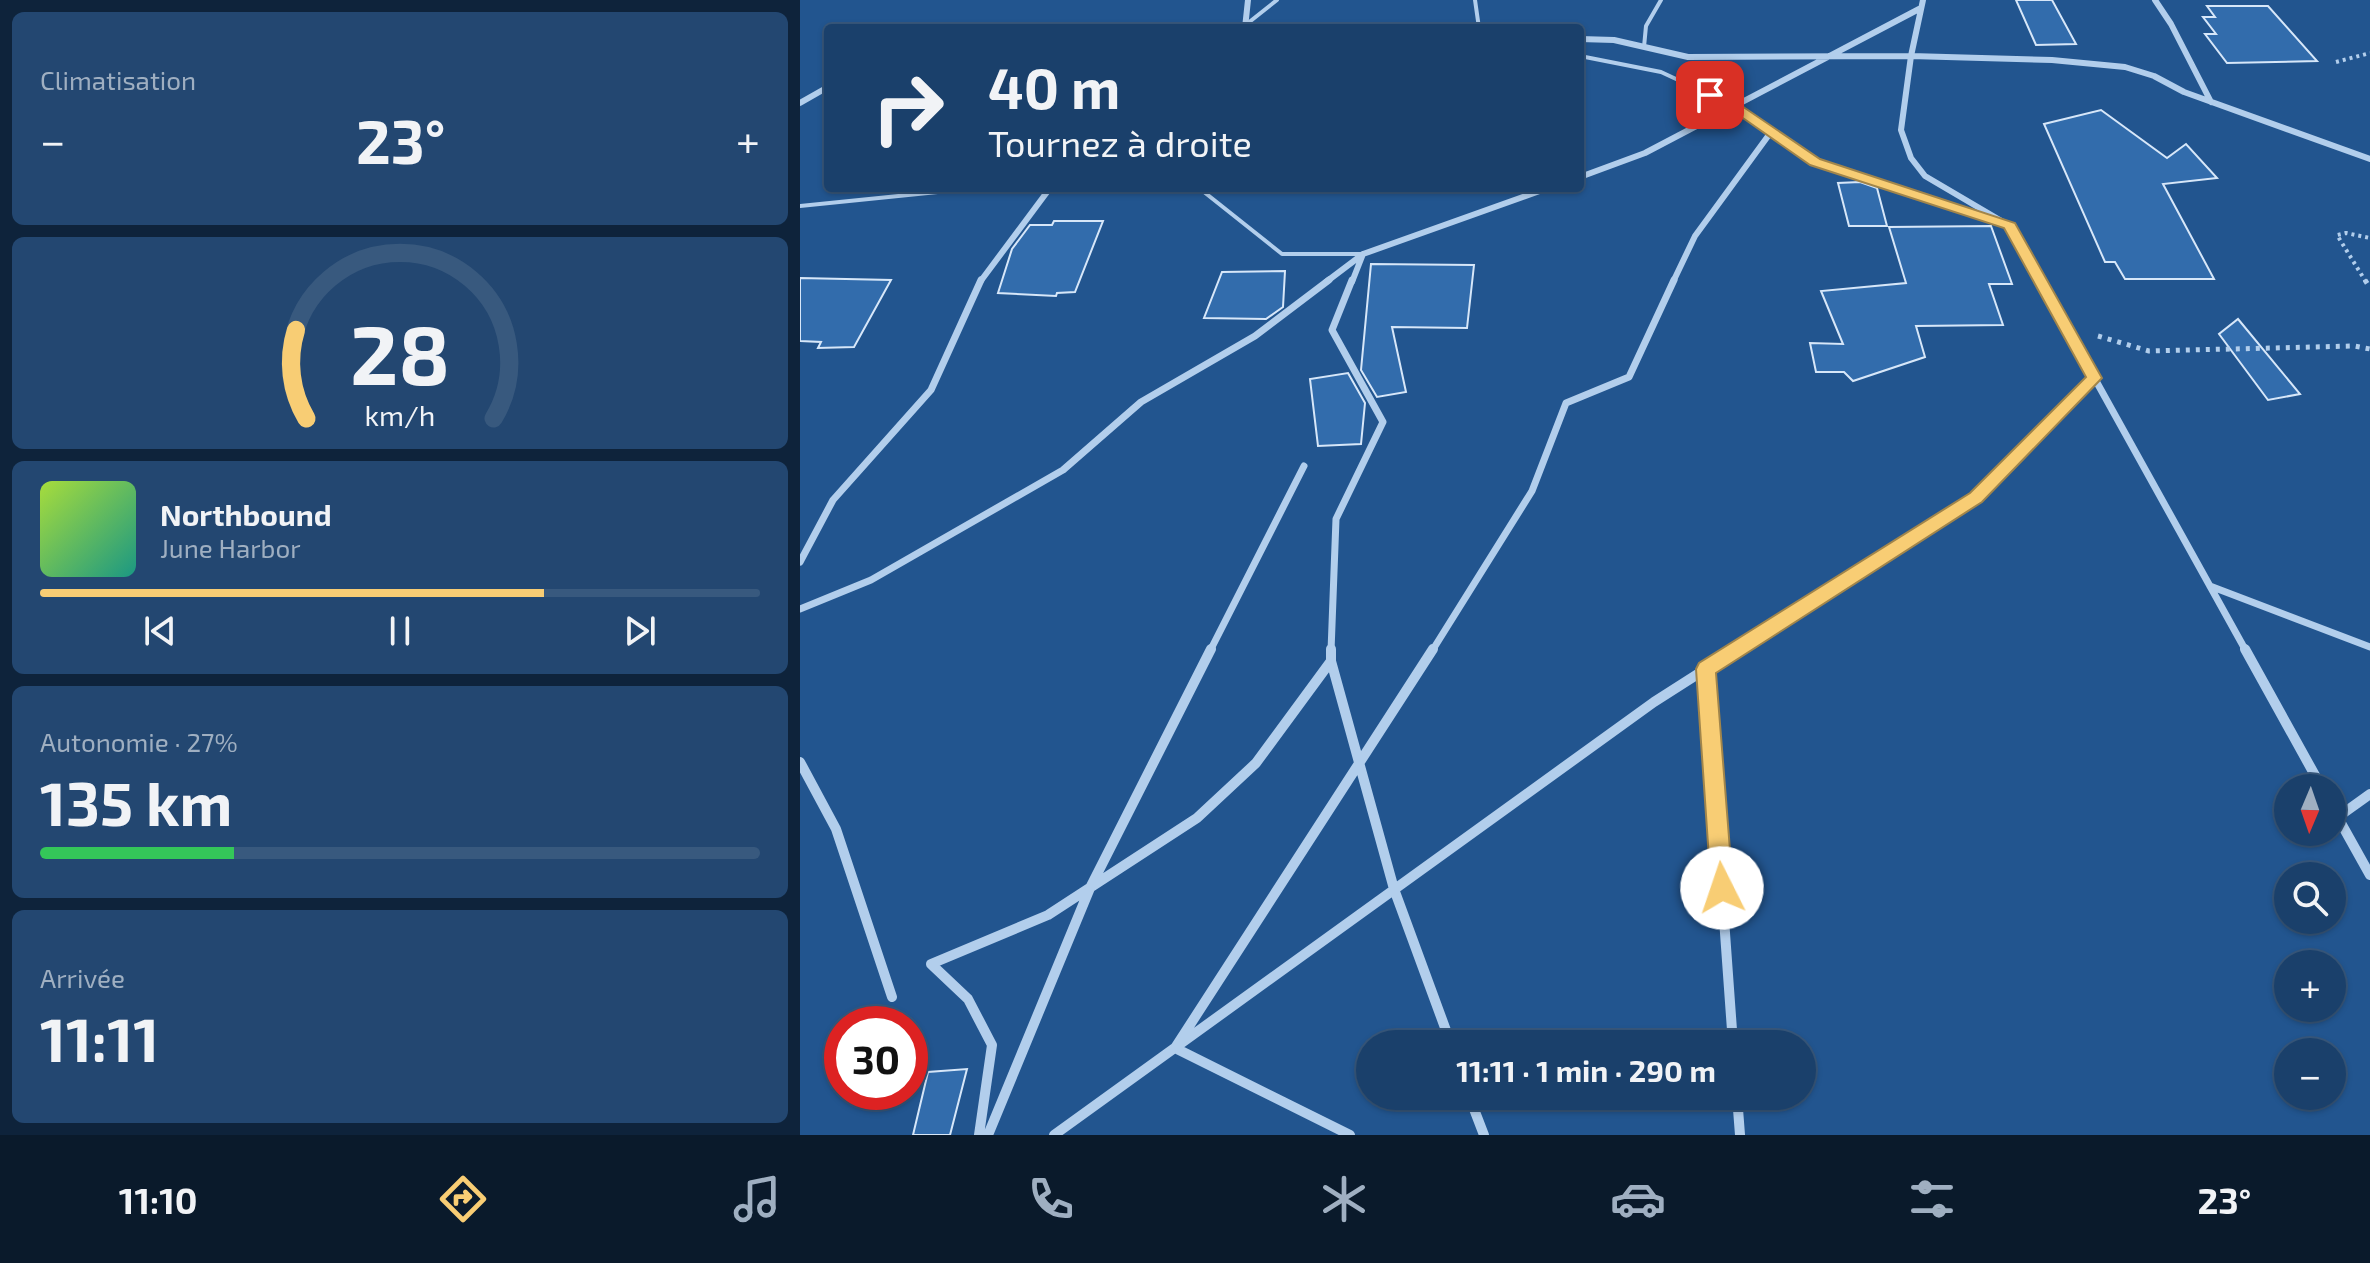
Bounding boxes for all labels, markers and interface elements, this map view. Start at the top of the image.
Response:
text: 40 m [988,53,1120,120]
icon: right [856,56,960,160]
pin [1676,61,1744,129]
text: Climatisation [40,64,196,95]
icon: arrive [1688,73,1732,117]
text: 23° [356,104,446,176]
text: − [40,113,66,166]
text: + [736,113,760,166]
text: Tournez à droite [988,121,1252,164]
text: 28 [350,301,450,401]
text: km/h [365,397,435,432]
text: Northbound [160,496,332,532]
text: June Harbor [160,532,301,563]
icon: previous [138,609,182,653]
icon: pause [378,609,422,653]
icon: next [618,609,662,653]
text: Autonomie · 27% [40,726,238,757]
text: 135 km [40,766,232,838]
north arrow [2274,774,2346,846]
map controls [2274,774,2346,1110]
position arrow [1680,846,1764,930]
button: search [2274,862,2346,934]
button: + [2274,950,2346,1022]
text: Arrivée [40,962,125,993]
text: 11:11 [40,1002,159,1074]
speed limit sign: 30 [824,1006,928,1110]
button: − [2274,1038,2346,1110]
text: 11:11 · 1 min · 290 m [1456,1052,1716,1088]
icon: directions [435,1171,491,1227]
icon: music [729,1171,785,1227]
icon: phone [1023,1171,1079,1227]
icon: climate [1316,1171,1372,1227]
icon: car [1610,1171,1666,1227]
icon: filters [1904,1171,1960,1227]
text: 11:10 [119,1178,197,1221]
text: 23° [2197,1178,2251,1221]

